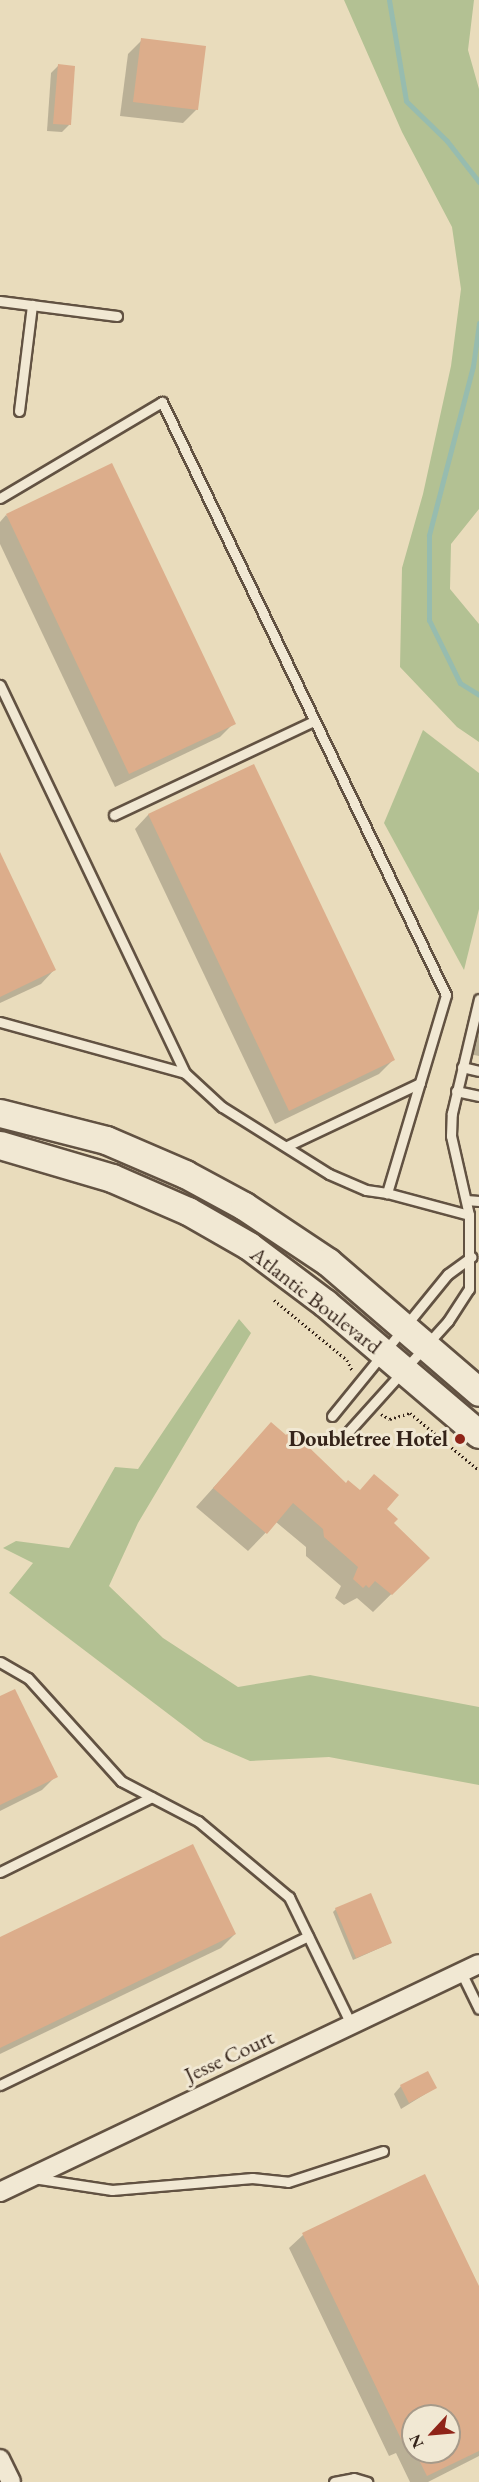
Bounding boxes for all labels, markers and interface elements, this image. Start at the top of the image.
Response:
street label: Atlantic Boulevard [245,1241,387,1359]
place label: Doubletree Hotel [288,1426,448,1452]
marker: Doubletree Hotel [453,1432,467,1446]
street label: Jesse Court [180,2024,278,2088]
north arrow [401,2404,461,2464]
text: N [404,2431,428,2452]

